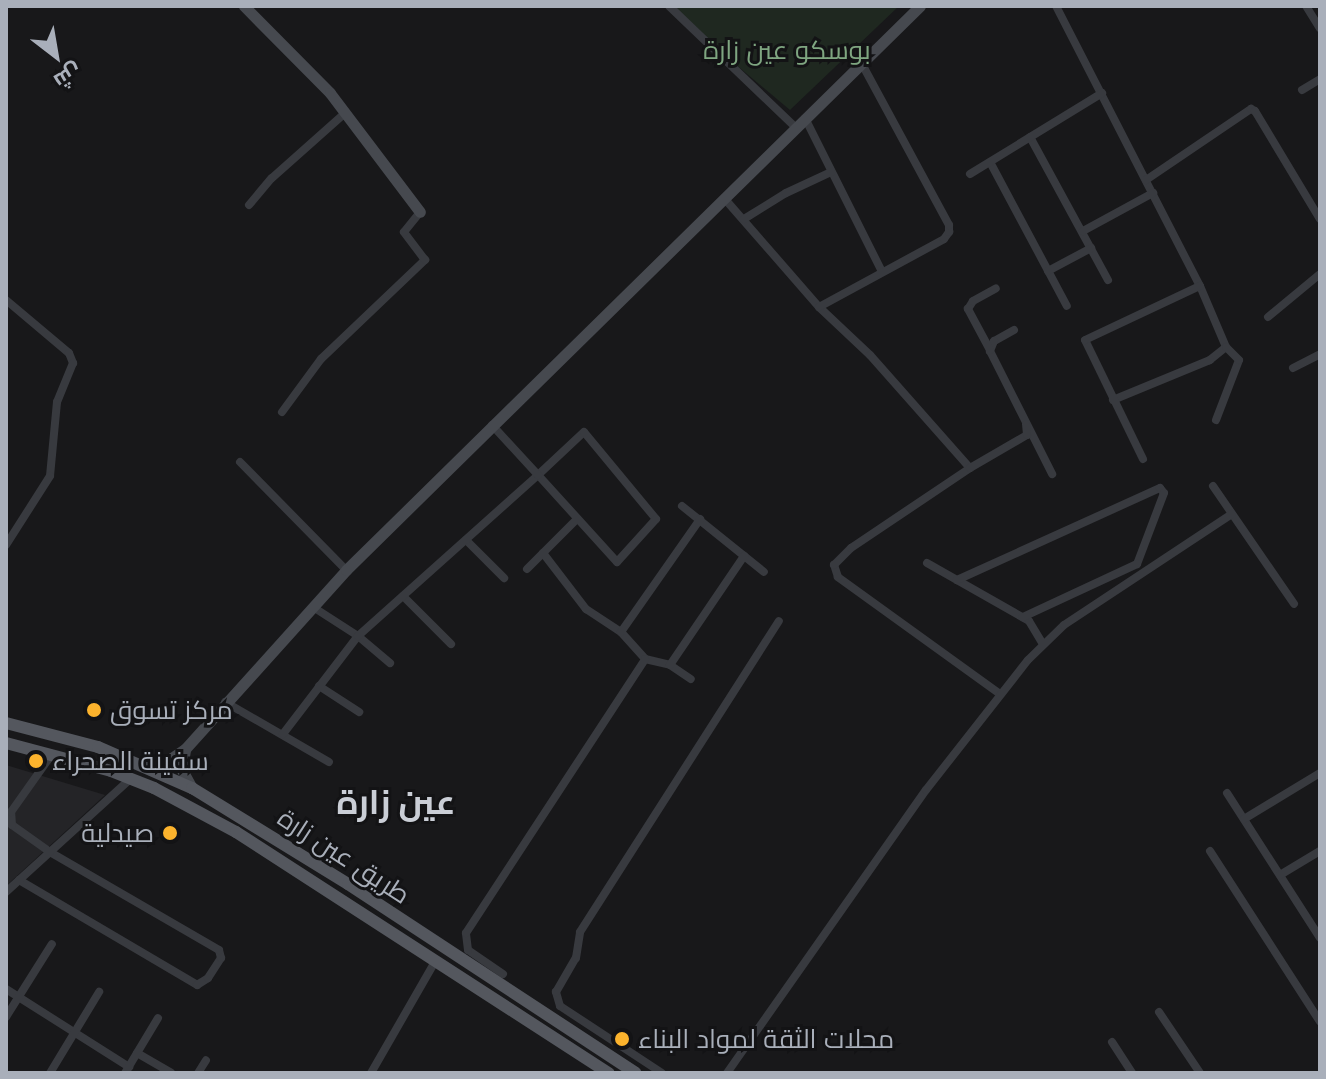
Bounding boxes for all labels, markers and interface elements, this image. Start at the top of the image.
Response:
north arrow [16,16,96,96]
park label: بوسكو عين زارة [703,34,871,66]
text: ش [50,58,87,95]
place label: مركز تسوق [110,694,233,726]
marker: مركز تسوق [85,701,103,719]
place label: سفينة الصحراء [52,745,209,777]
marker: سفينة الصحراء [27,752,45,770]
district label: عين زارة [337,782,455,822]
street label: طريق عين زارة [272,802,416,910]
place label: صيدلية [81,817,154,849]
marker: صيدلية [161,824,179,842]
place label: محلات الثقة لمواد البناء [638,1023,894,1055]
marker: محلات الثقة لمواد البناء [613,1030,631,1048]

